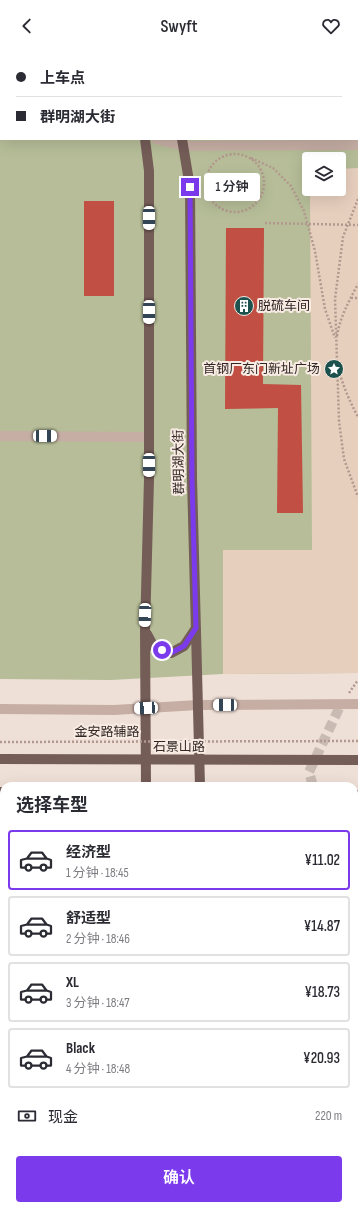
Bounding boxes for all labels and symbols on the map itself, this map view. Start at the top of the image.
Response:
callout: 1 分钟 [204,173,260,201]
route end [181,178,199,196]
car [143,206,155,230]
building icon: 脱硫车间 [233,295,255,317]
place label: 脱硫车间 [258,298,310,314]
car [143,300,155,324]
place icon: 首钢厂东门新址广场 [323,358,345,380]
place label: 首钢厂东门新址广场 [203,361,320,377]
street label: 群明湖大街 [170,429,188,495]
car [33,430,57,442]
car [143,453,155,477]
car [139,603,151,627]
route start [153,641,171,659]
car [213,699,237,711]
car [134,701,158,715]
street label: 金安路辅路 [74,724,140,740]
street label: 石景山路 [153,739,205,755]

